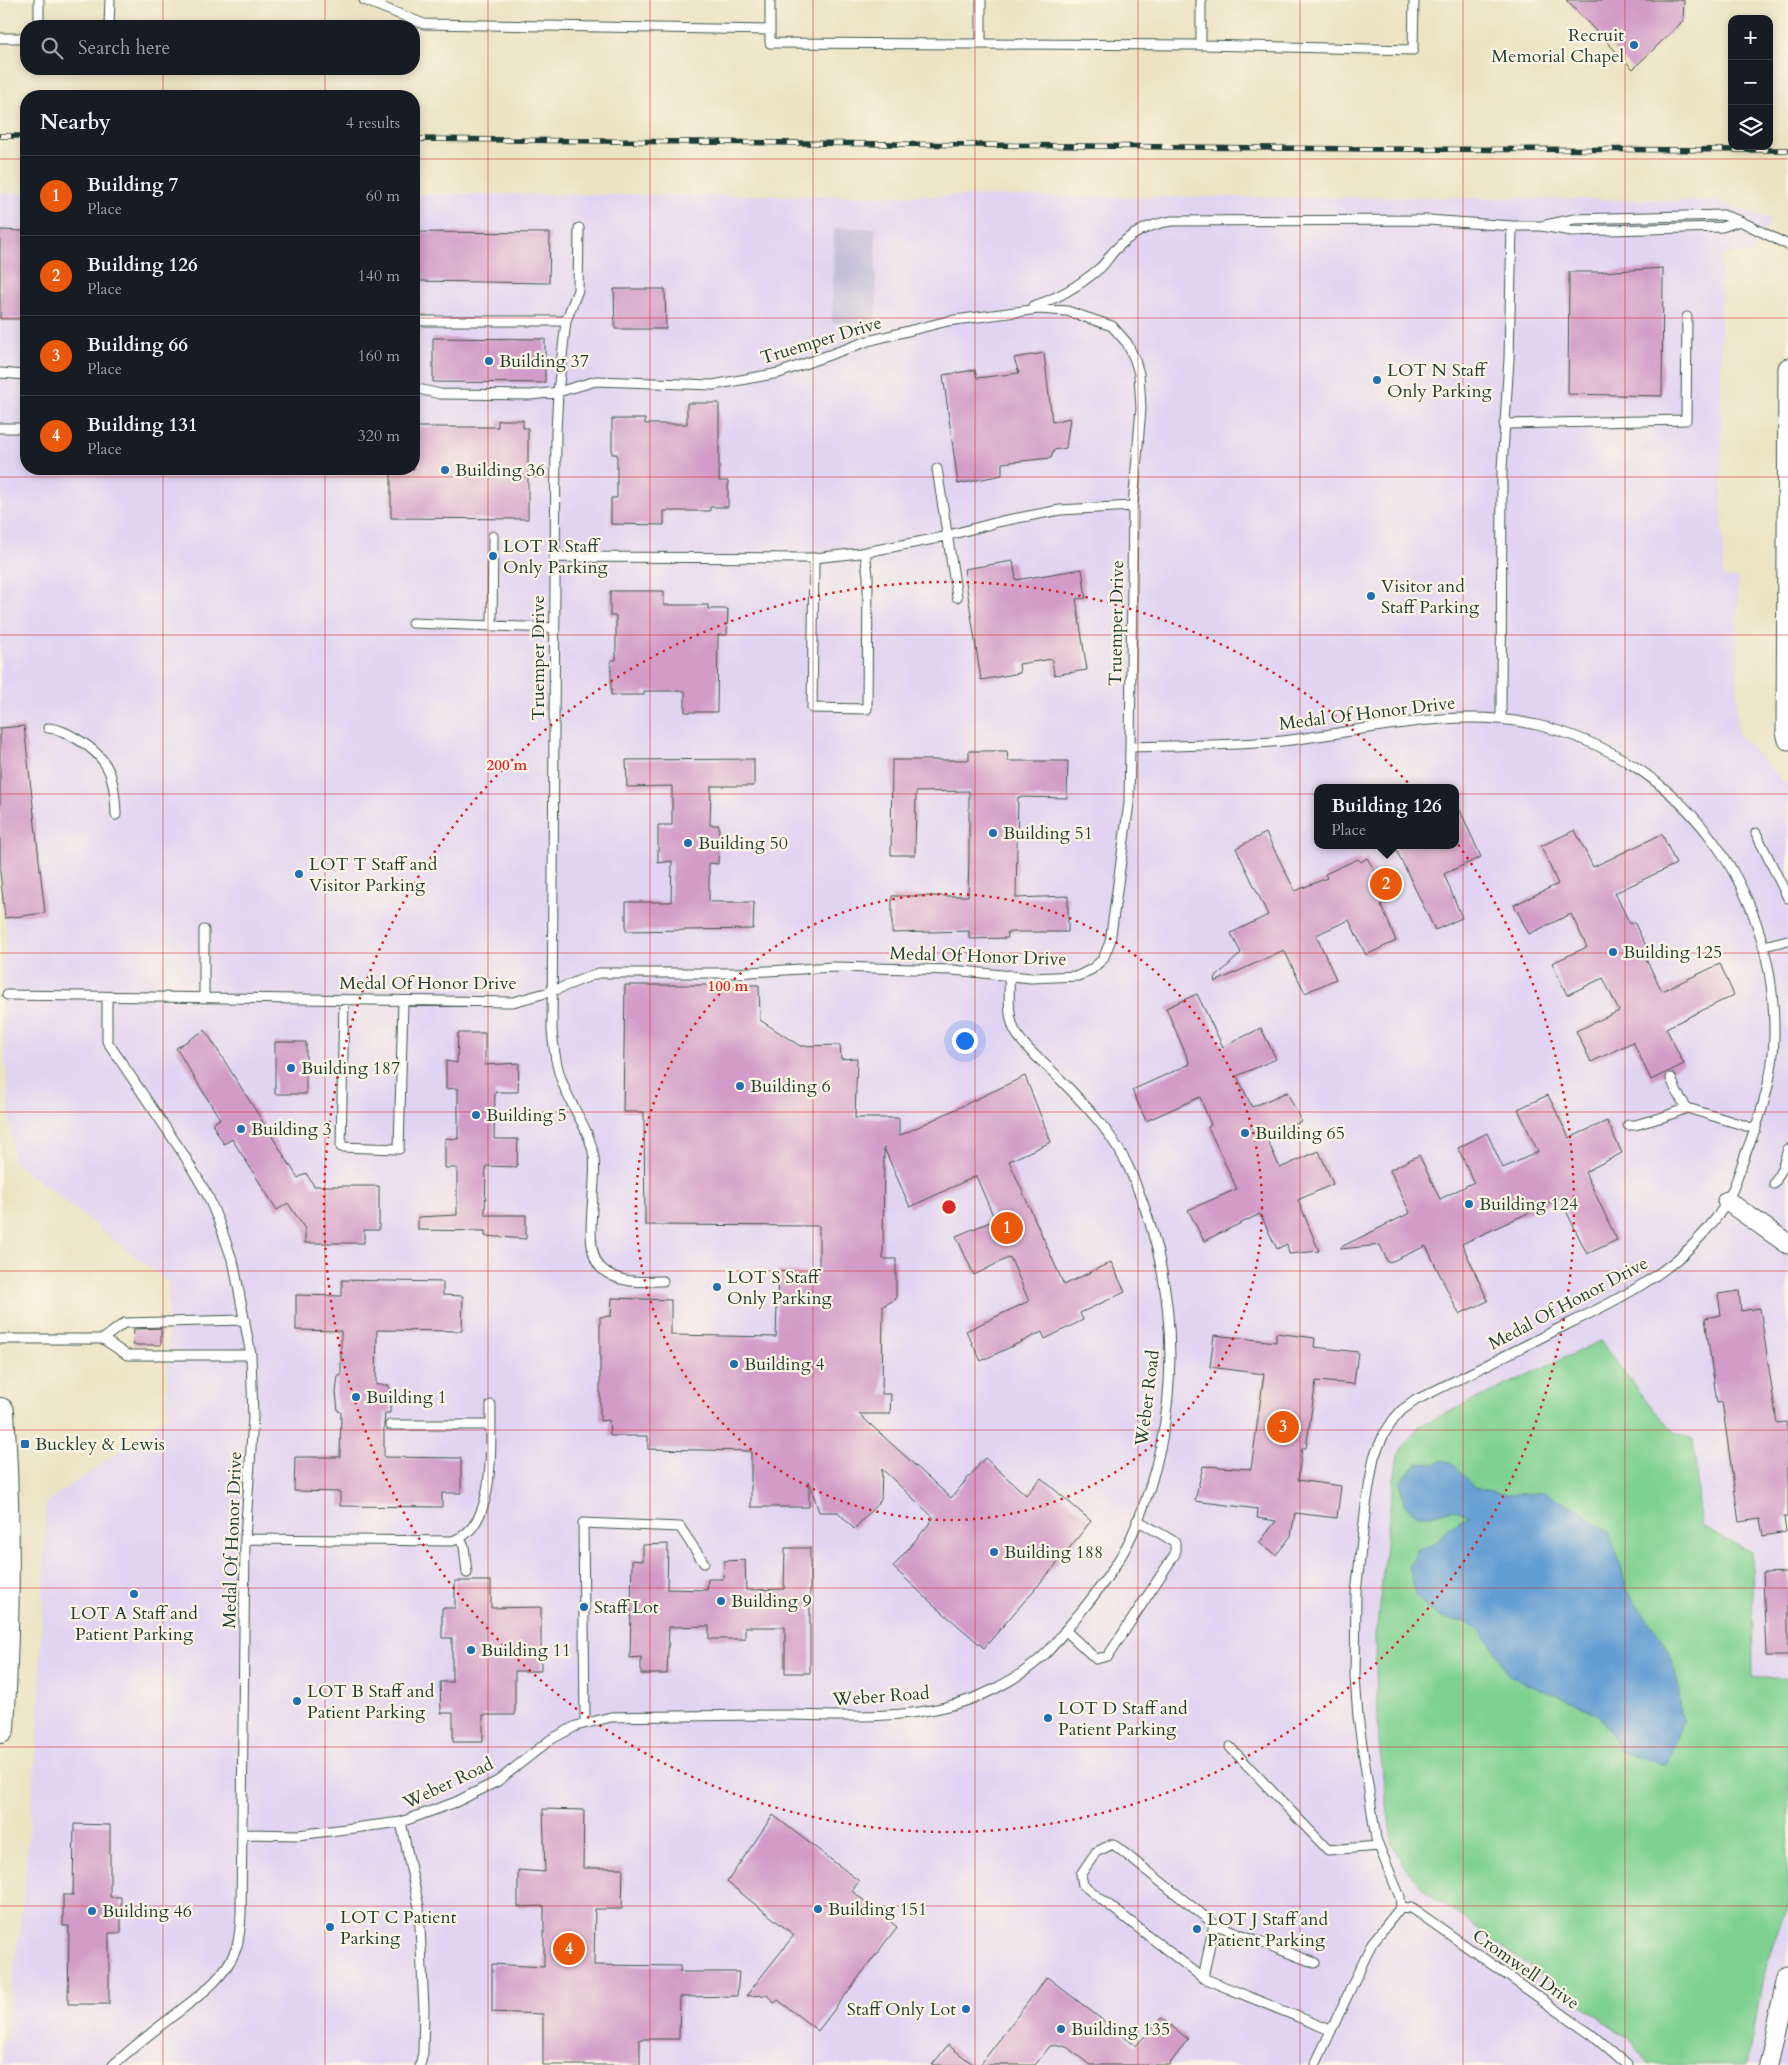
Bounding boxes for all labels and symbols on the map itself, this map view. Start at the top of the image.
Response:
place label: Recruit Memorial Chapel [1491,23,1624,69]
marker: Recruit Memorial Chapel [1628,39,1640,51]
street label: Truemper Drive [757,310,885,371]
place label: Building 37 [499,349,589,374]
marker: Building 37 [483,355,495,367]
place label: LOT N Staff Only Parking [1387,358,1493,404]
marker: LOT N Staff Only Parking [1371,374,1383,386]
place label: Building 36 [455,458,545,483]
marker: Building 36 [439,464,451,476]
place label: LOT R Staff Only Parking [503,534,609,580]
marker: LOT R Staff Only Parking [487,550,499,562]
street label: Truemper Drive [1103,560,1130,686]
place label: Visitor and Staff Parking [1381,574,1480,620]
marker: Visitor and Staff Parking [1365,590,1377,602]
street label: Truemper Drive [526,595,551,721]
street label: Medal Of Honor Drive [1277,690,1457,737]
text: 200 m [487,755,528,775]
place label: Building 51 [1003,821,1093,846]
marker: Building 51 [987,827,999,839]
place label: Building 50 [698,831,788,856]
marker: Building 50 [682,837,694,849]
place label: LOT T Staff and Visitor Parking [309,852,438,898]
pin: 2 [1370,865,1402,903]
marker: LOT T Staff and Visitor Parking [293,868,305,880]
place label: Building 125 [1623,940,1722,965]
street label: Medal Of Honor Drive [889,941,1067,972]
marker: Building 125 [1607,946,1619,958]
street label: Medal Of Honor Drive [339,971,517,996]
text: 100 m [708,976,749,996]
your location [952,1028,978,1054]
place label: Building 187 [301,1056,400,1081]
marker: Building 187 [285,1062,297,1074]
place label: Building 6 [750,1074,831,1099]
marker: Building 6 [734,1080,746,1092]
place label: Building 5 [486,1103,567,1128]
marker: Building 5 [470,1109,482,1121]
place label: Building 3 [251,1117,332,1142]
place label: Building 65 [1255,1121,1345,1146]
marker: Building 3 [235,1123,247,1135]
marker: Building 65 [1239,1127,1251,1139]
place label: Building 124 [1479,1192,1578,1217]
centre of rings [940,1198,958,1216]
marker: Building 124 [1463,1198,1475,1210]
pin: 1 [991,1209,1023,1247]
street label: Medal Of Honor Drive [1484,1251,1652,1356]
place label: LOT S Staff Only Parking [727,1265,833,1311]
marker: LOT S Staff Only Parking [711,1281,723,1293]
street label: Weber Road [1129,1348,1166,1449]
place label: Building 4 [744,1352,825,1377]
marker: Building 4 [728,1358,740,1370]
place label: Building 1 [366,1385,447,1410]
marker: Building 1 [350,1391,362,1403]
pin: 3 [1267,1408,1299,1446]
place label: Buckley & Lewis [35,1432,165,1457]
marker: Buckley & Lewis [19,1438,31,1450]
street label: Medal Of Honor Drive [217,1451,248,1629]
place label: Building 188 [1004,1540,1103,1565]
marker: Building 188 [988,1546,1000,1558]
marker: LOT A Staff and Patient Parking [128,1588,140,1600]
place label: Building 9 [731,1589,812,1614]
place label: Staff Lot [594,1595,659,1620]
marker: Building 9 [715,1595,727,1607]
place label: LOT A Staff and Patient Parking [70,1601,198,1647]
marker: Staff Lot [578,1601,590,1613]
place label: Building 11 [481,1638,571,1663]
marker: Building 11 [465,1644,477,1656]
place label: LOT B Staff and Patient Parking [307,1679,435,1725]
street label: Weber Road [831,1681,931,1712]
marker: LOT B Staff and Patient Parking [291,1695,303,1707]
place label: LOT D Staff and Patient Parking [1058,1696,1188,1742]
marker: LOT D Staff and Patient Parking [1042,1712,1054,1724]
street label: Weber Road [398,1751,498,1816]
place label: Building 151 [828,1897,927,1922]
place label: Building 46 [102,1899,192,1924]
marker: Building 151 [812,1903,824,1915]
marker: Building 46 [86,1905,98,1917]
place label: LOT C Patient Parking [340,1905,457,1951]
place label: LOT J Staff and Patient Parking [1207,1907,1329,1953]
marker: LOT C Patient Parking [324,1921,336,1933]
marker: LOT J Staff and Patient Parking [1191,1923,1203,1935]
street label: Cromwell Drive [1467,1923,1584,2016]
pin: 4 [553,1930,585,1968]
place label: Staff Only Lot [847,1997,956,2022]
marker: Staff Only Lot [960,2003,972,2015]
place label: Building 135 [1071,2017,1170,2042]
marker: Building 135 [1055,2023,1067,2035]

